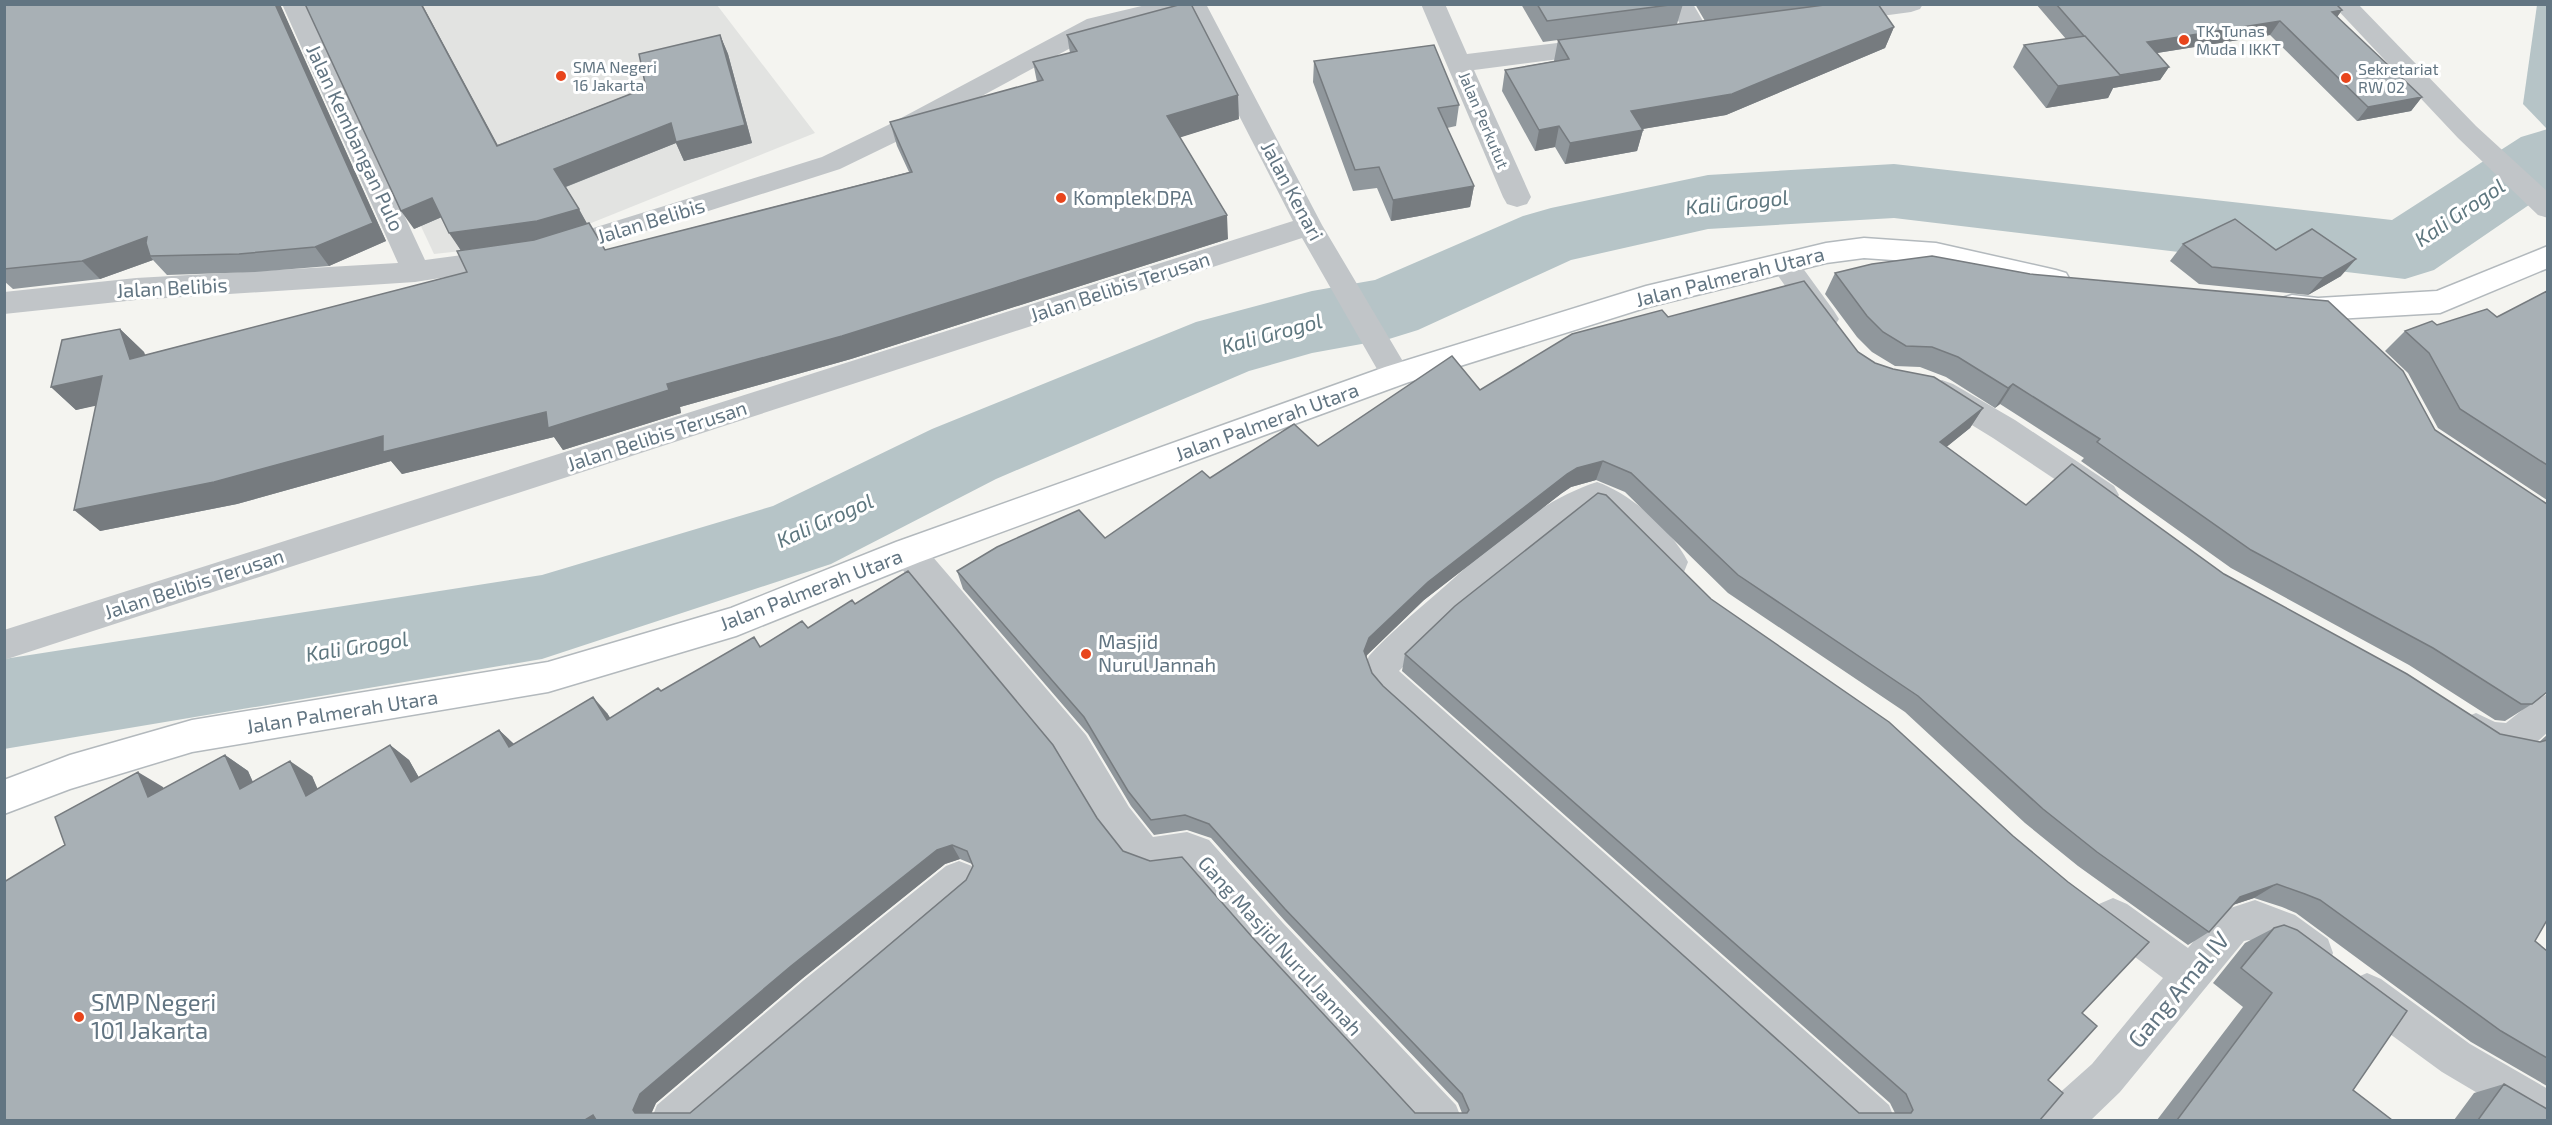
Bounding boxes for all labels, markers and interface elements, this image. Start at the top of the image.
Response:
place label: TK. Tunas Muda I IKKT [2196,21,2281,58]
marker: TK. Tunas Muda I IKKT [2177,33,2191,47]
street label: Jalan Kembangan Pulo [302,40,410,235]
place label: SMA Negeri 16 Jakarta [573,57,657,94]
place label: Sekretariat RW 02 [2358,59,2439,96]
street label: Jalan Perkutut [1455,68,1513,171]
marker: SMA Negeri 16 Jakarta [554,69,568,83]
marker: Sekretariat RW 02 [2339,71,2353,85]
street label: Jalan Kenari [1257,137,1329,244]
water label: Kali Grogol [2409,172,2509,251]
water label: Kali Grogol [1684,184,1790,219]
place label: Komplek DPA [1073,185,1194,209]
marker: Komplek DPA [1054,191,1068,205]
street label: Jalan Belibis [594,192,707,248]
street label: Jalan Palmerah Utara [1633,241,1827,311]
street label: Jalan Belibis Terusan [1027,246,1213,326]
street label: Jalan Belibis [116,272,228,302]
water label: Kali Grogol [1218,307,1325,358]
street label: Jalan Palmerah Utara [1172,377,1362,465]
street label: Jalan Belibis Terusan [564,395,750,475]
water label: Kali Grogol [772,487,877,552]
street label: Jalan Belibis Terusan [101,543,287,623]
street label: Jalan Palmerah Utara [716,543,905,635]
water label: Kali Grogol [304,625,410,666]
place label: Masjid Nurul Jannah [1098,629,1216,676]
marker: Masjid Nurul Jannah [1079,647,1093,661]
street label: Jalan Palmerah Utara [244,684,439,738]
street label: Gang Masjid Nurul Jannah [1194,851,1368,1040]
street label: Gang Amal IV [2121,925,2235,1053]
place label: SMP Negeri 101 Jakarta [91,987,216,1044]
marker: SMP Negeri 101 Jakarta [72,1010,86,1024]

